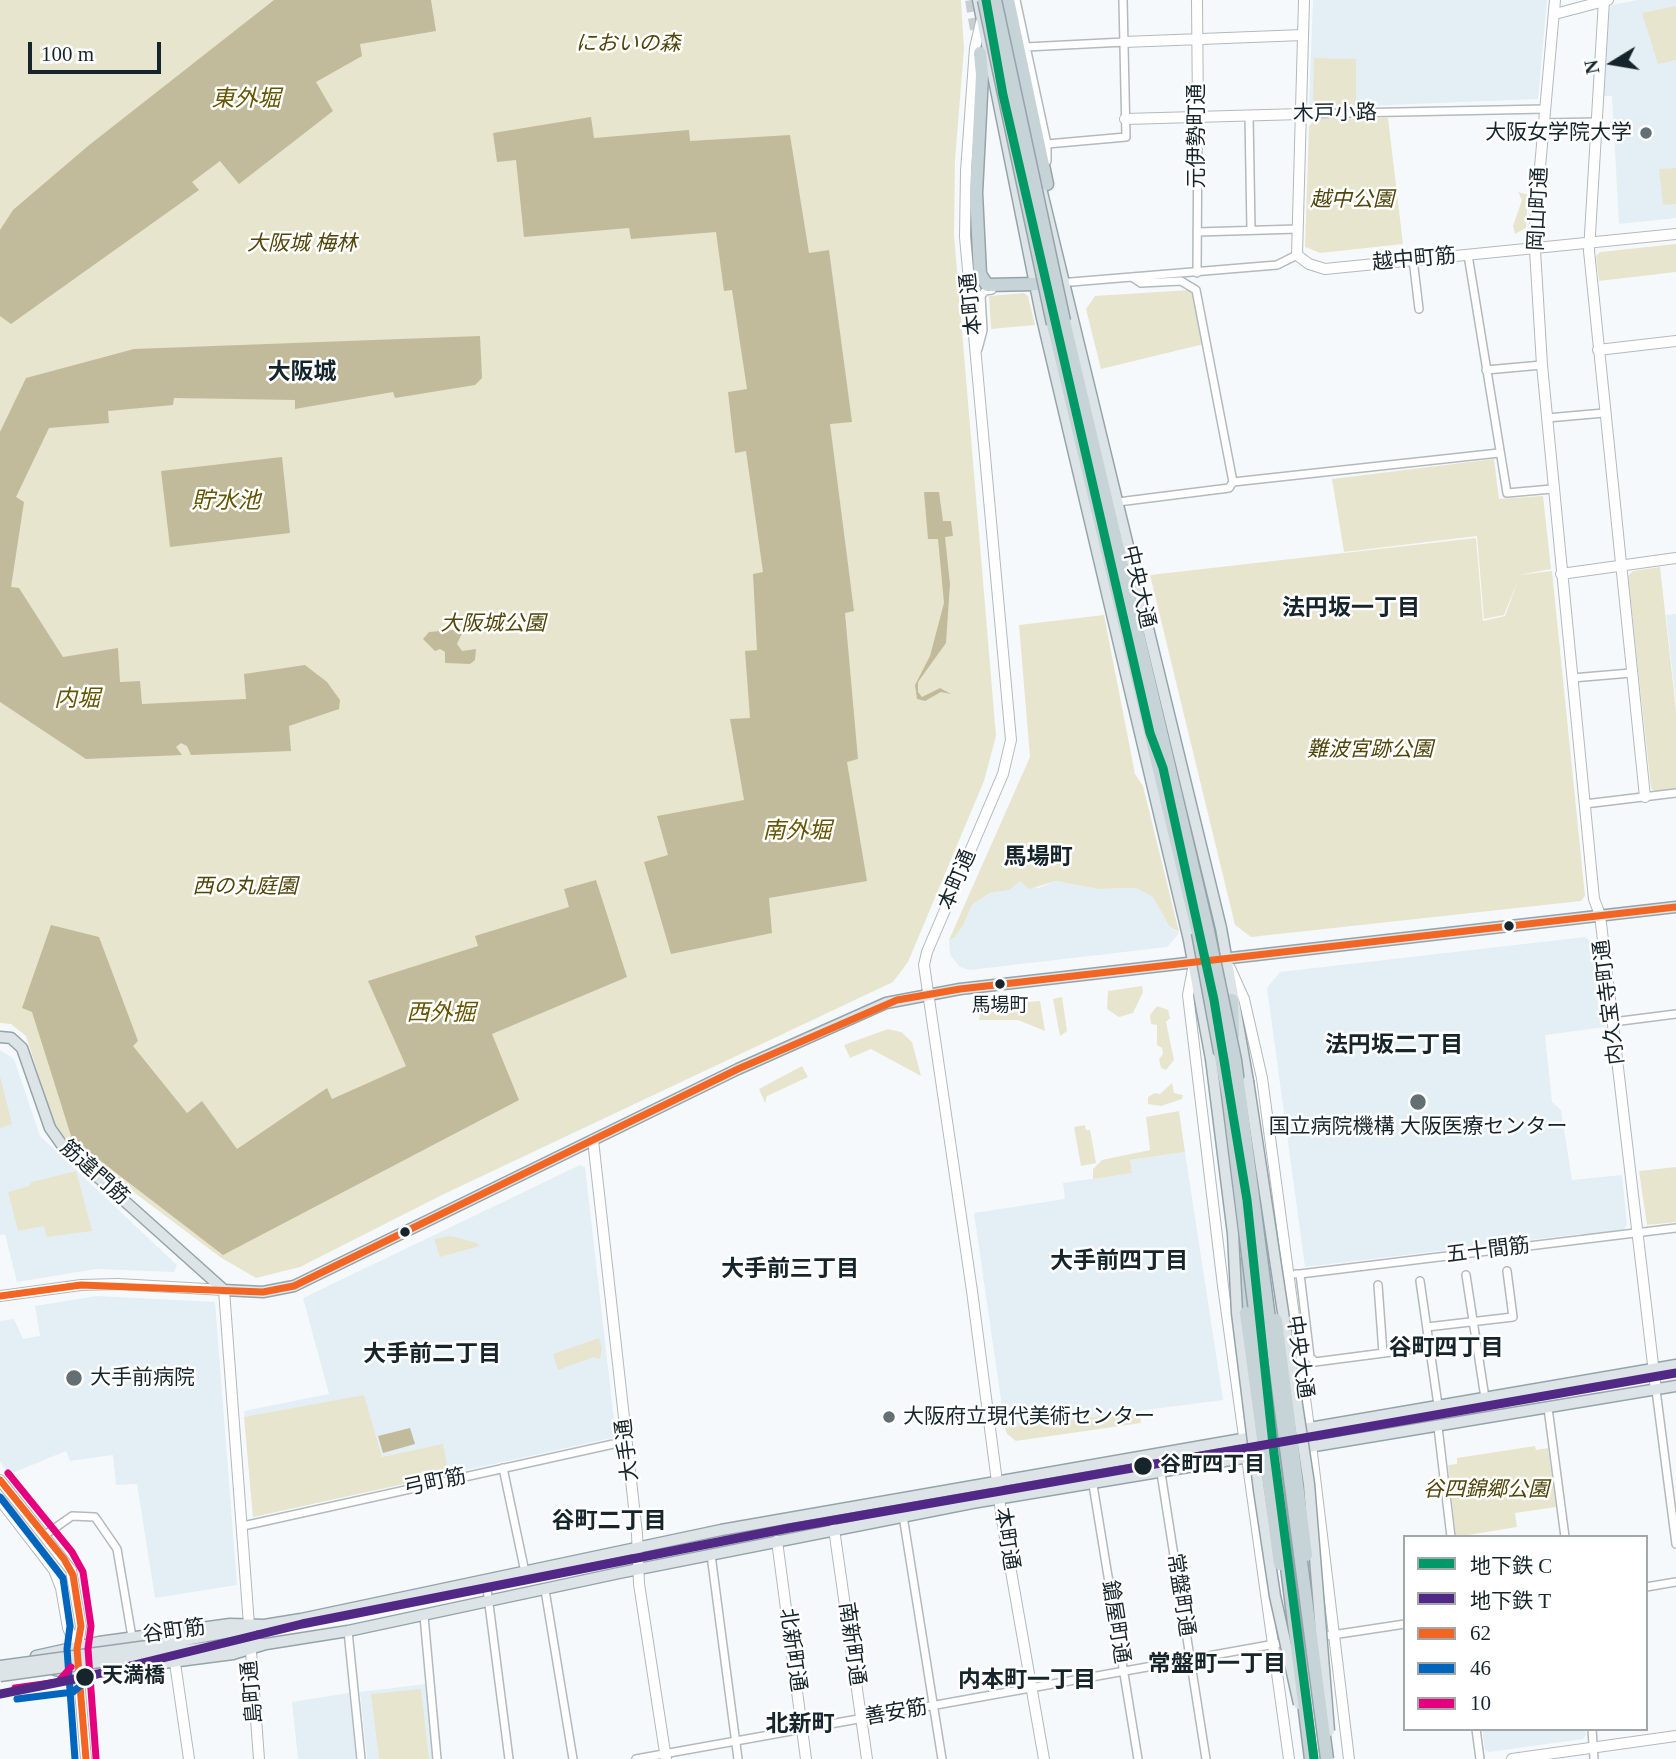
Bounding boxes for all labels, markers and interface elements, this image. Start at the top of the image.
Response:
scale bar [32,28,164,72]
north arrow [1578,28,1648,98]
park label: においの森 [576,31,680,57]
text: 100 m [41,42,94,66]
text: N [1580,58,1604,76]
street label: 元伊勢町通 [1184,84,1210,188]
water label: 東外堀 [212,86,280,114]
street label: 木戸小路 [1293,101,1377,127]
place label: 大阪女学院大学 [1485,120,1632,146]
marker: 大阪女学院大学 [1638,125,1654,141]
street label: 岡山町通 [1524,166,1554,252]
park label: 越中公園 [1310,187,1394,213]
park label: 大阪城 梅林 [247,231,357,257]
street label: 越中町筋 [1371,244,1457,276]
street label: 本町通 [956,271,988,337]
district label: 大阪城 [268,359,336,387]
water label: 貯水池 [192,488,260,516]
street label: 中央大通 [1116,543,1160,631]
district label: 法円坂一丁目 [1282,595,1420,623]
park label: 大阪城公園 [441,611,545,637]
water label: 内堀 [54,686,100,714]
park label: 難波宮跡公園 [1307,737,1433,763]
water label: 南外堀 [763,818,831,846]
district label: 馬場町 [1004,844,1072,872]
street label: 本町通 [934,846,982,914]
park label: 西の丸庭園 [193,874,297,900]
unlabelled marker [1502,919,1516,933]
street label: 内久宝寺町通 [1590,938,1630,1066]
marker: 馬場町 [993,977,1007,991]
place label: 馬場町 [972,995,1028,1017]
water label: 西外掘 [407,1000,475,1028]
district label: 法円坂二丁目 [1325,1032,1463,1060]
marker: 国立病院機構 大阪医療センター [1408,1092,1428,1112]
place label: 国立病院機構 大阪医療センター [1268,1114,1568,1140]
street label: 筋違門筋 [54,1136,134,1210]
unlabelled marker [398,1225,412,1239]
street label: 五十間筋 [1445,1233,1531,1269]
district label: 大手前四丁目 [1050,1248,1188,1276]
district label: 大手前三丁目 [721,1256,859,1284]
street label: 中央大通 [1281,1314,1317,1400]
district label: 谷町四丁目 [1389,1335,1503,1363]
district label: 大手前二丁目 [363,1341,501,1369]
place label: 大手前病院 [90,1365,195,1391]
marker: 大手前病院 [64,1368,84,1388]
place label: 大阪府立現代美術センター [903,1404,1155,1430]
marker: 大阪府立現代美術センター [881,1409,897,1425]
street label: 大手通 [612,1417,644,1483]
place label: 谷町四丁目 [1160,1453,1265,1479]
marker: 谷町四丁目 [1132,1455,1154,1477]
street label: 弓町筋 [402,1464,468,1502]
park label: 谷四錦郷公園 [1423,1477,1549,1503]
street label: 本町通 [989,1506,1023,1572]
district label: 谷町二丁目 [552,1508,666,1536]
legend [1403,1535,1648,1731]
street label: 常盤町通 [1161,1552,1199,1638]
text: 地下鉄 C [1470,1554,1552,1578]
street label: 鎗屋町通 [1096,1579,1134,1665]
text: 地下鉄 T [1470,1589,1551,1613]
street label: 南新町通 [833,1601,869,1687]
street label: 北新町通 [774,1607,810,1693]
street label: 谷町筋 [141,1615,207,1649]
text: 62 [1470,1621,1491,1645]
district label: 常盤町一丁目 [1148,1651,1286,1679]
text: 46 [1470,1656,1491,1680]
street label: 島町通 [238,1660,268,1724]
place label: 天満橋 [102,1664,165,1690]
marker: 天満橋 [74,1666,96,1688]
district label: 内本町一丁目 [958,1667,1096,1695]
text: 10 [1470,1691,1491,1715]
street label: 善安筋 [863,1695,929,1731]
district label: 北新町 [766,1711,834,1739]

